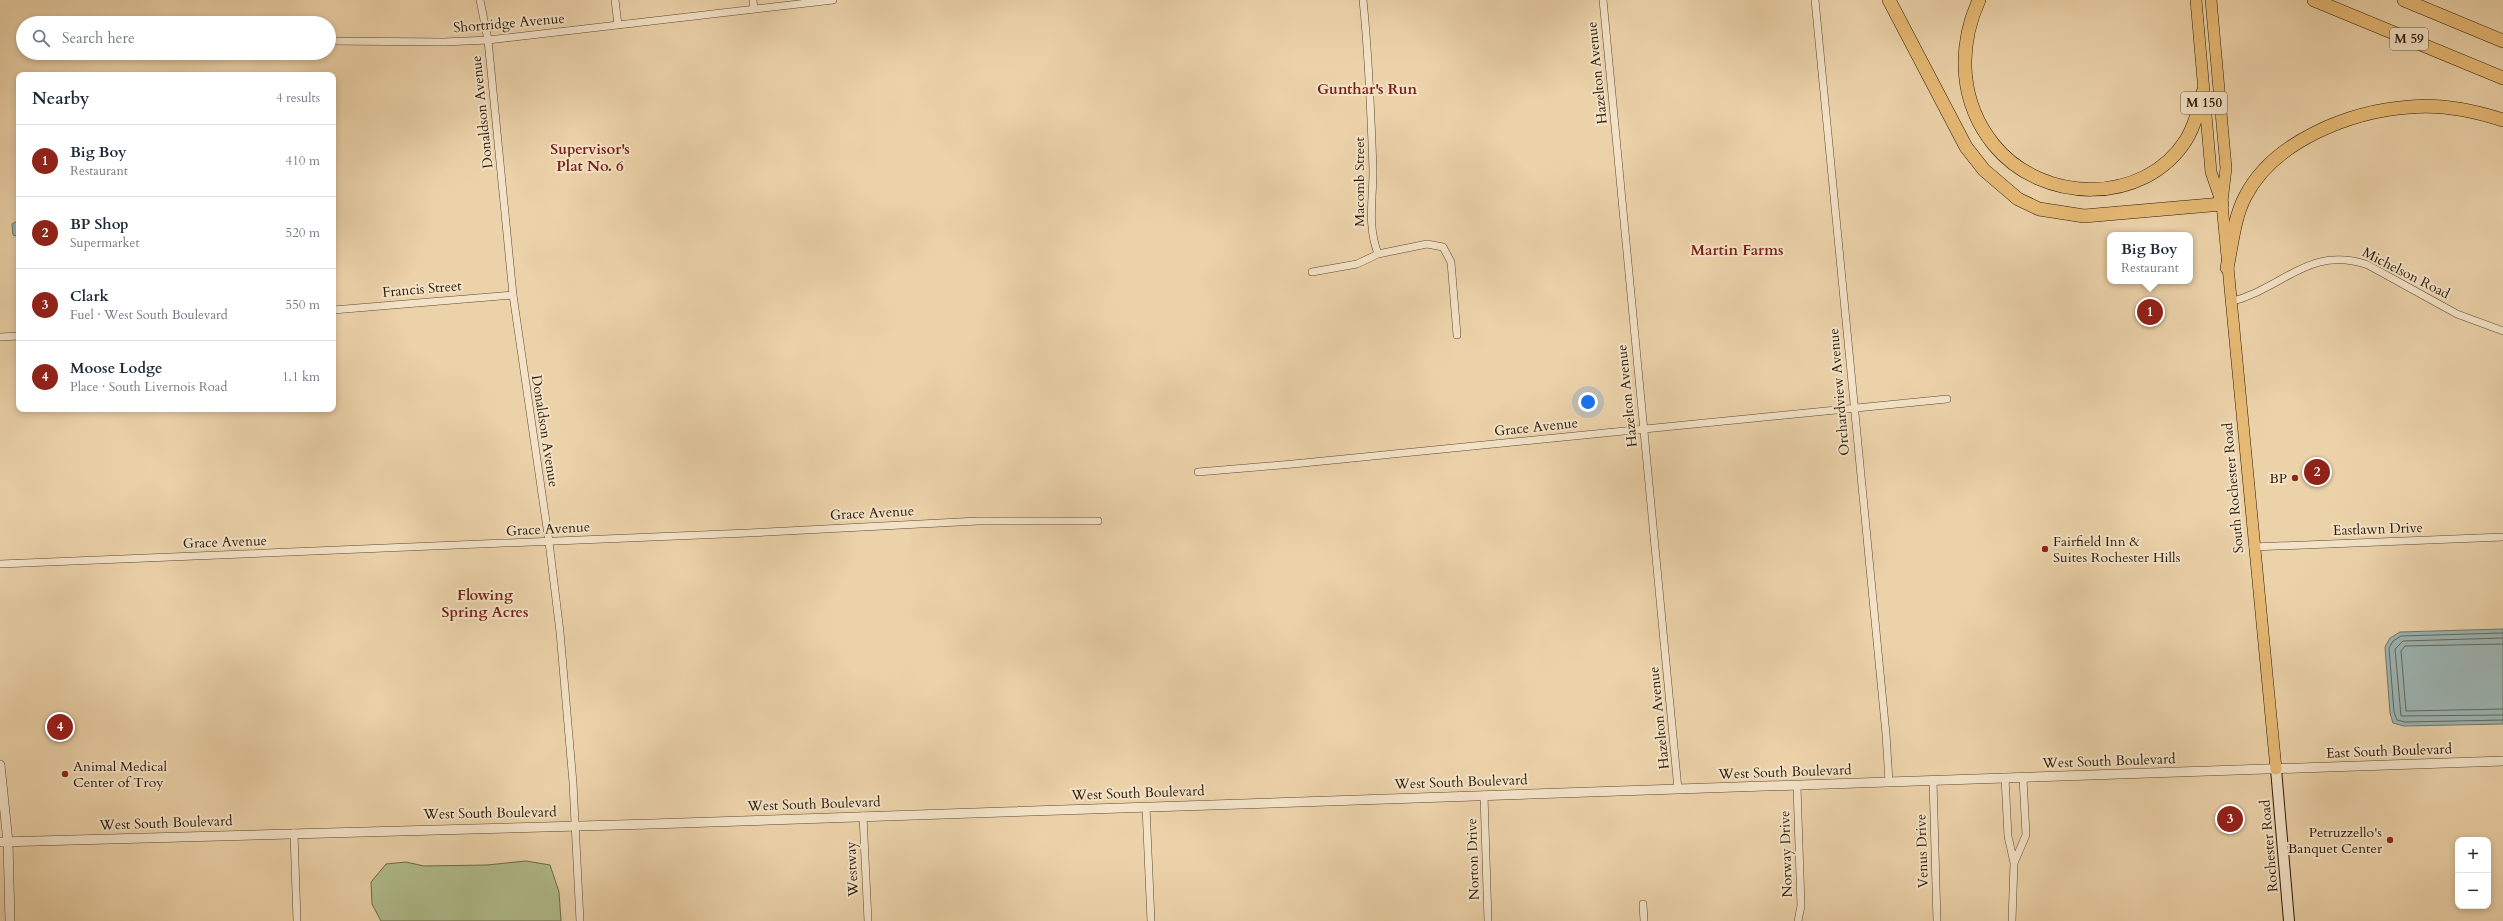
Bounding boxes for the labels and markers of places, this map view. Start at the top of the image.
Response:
pin: 1 [2137,297,2163,327]
pin: 2 [2304,457,2330,487]
place label: BP [2269,469,2287,488]
marker: BP [2290,473,2300,483]
place label: Fairfield Inn & Suites Rochester Hills [2053,532,2181,567]
marker: Fairfield Inn & Suites Rochester Hills [2040,544,2050,554]
pin: 4 [47,712,73,742]
place label: Animal Medical Center of Troy [73,757,167,792]
marker: Animal Medical Center of Troy [60,769,70,779]
pin: 3 [2217,804,2243,834]
place label: Petruzzello's Banquet Center [2288,823,2383,858]
marker: Petruzzello's Banquet Center [2385,835,2395,845]

